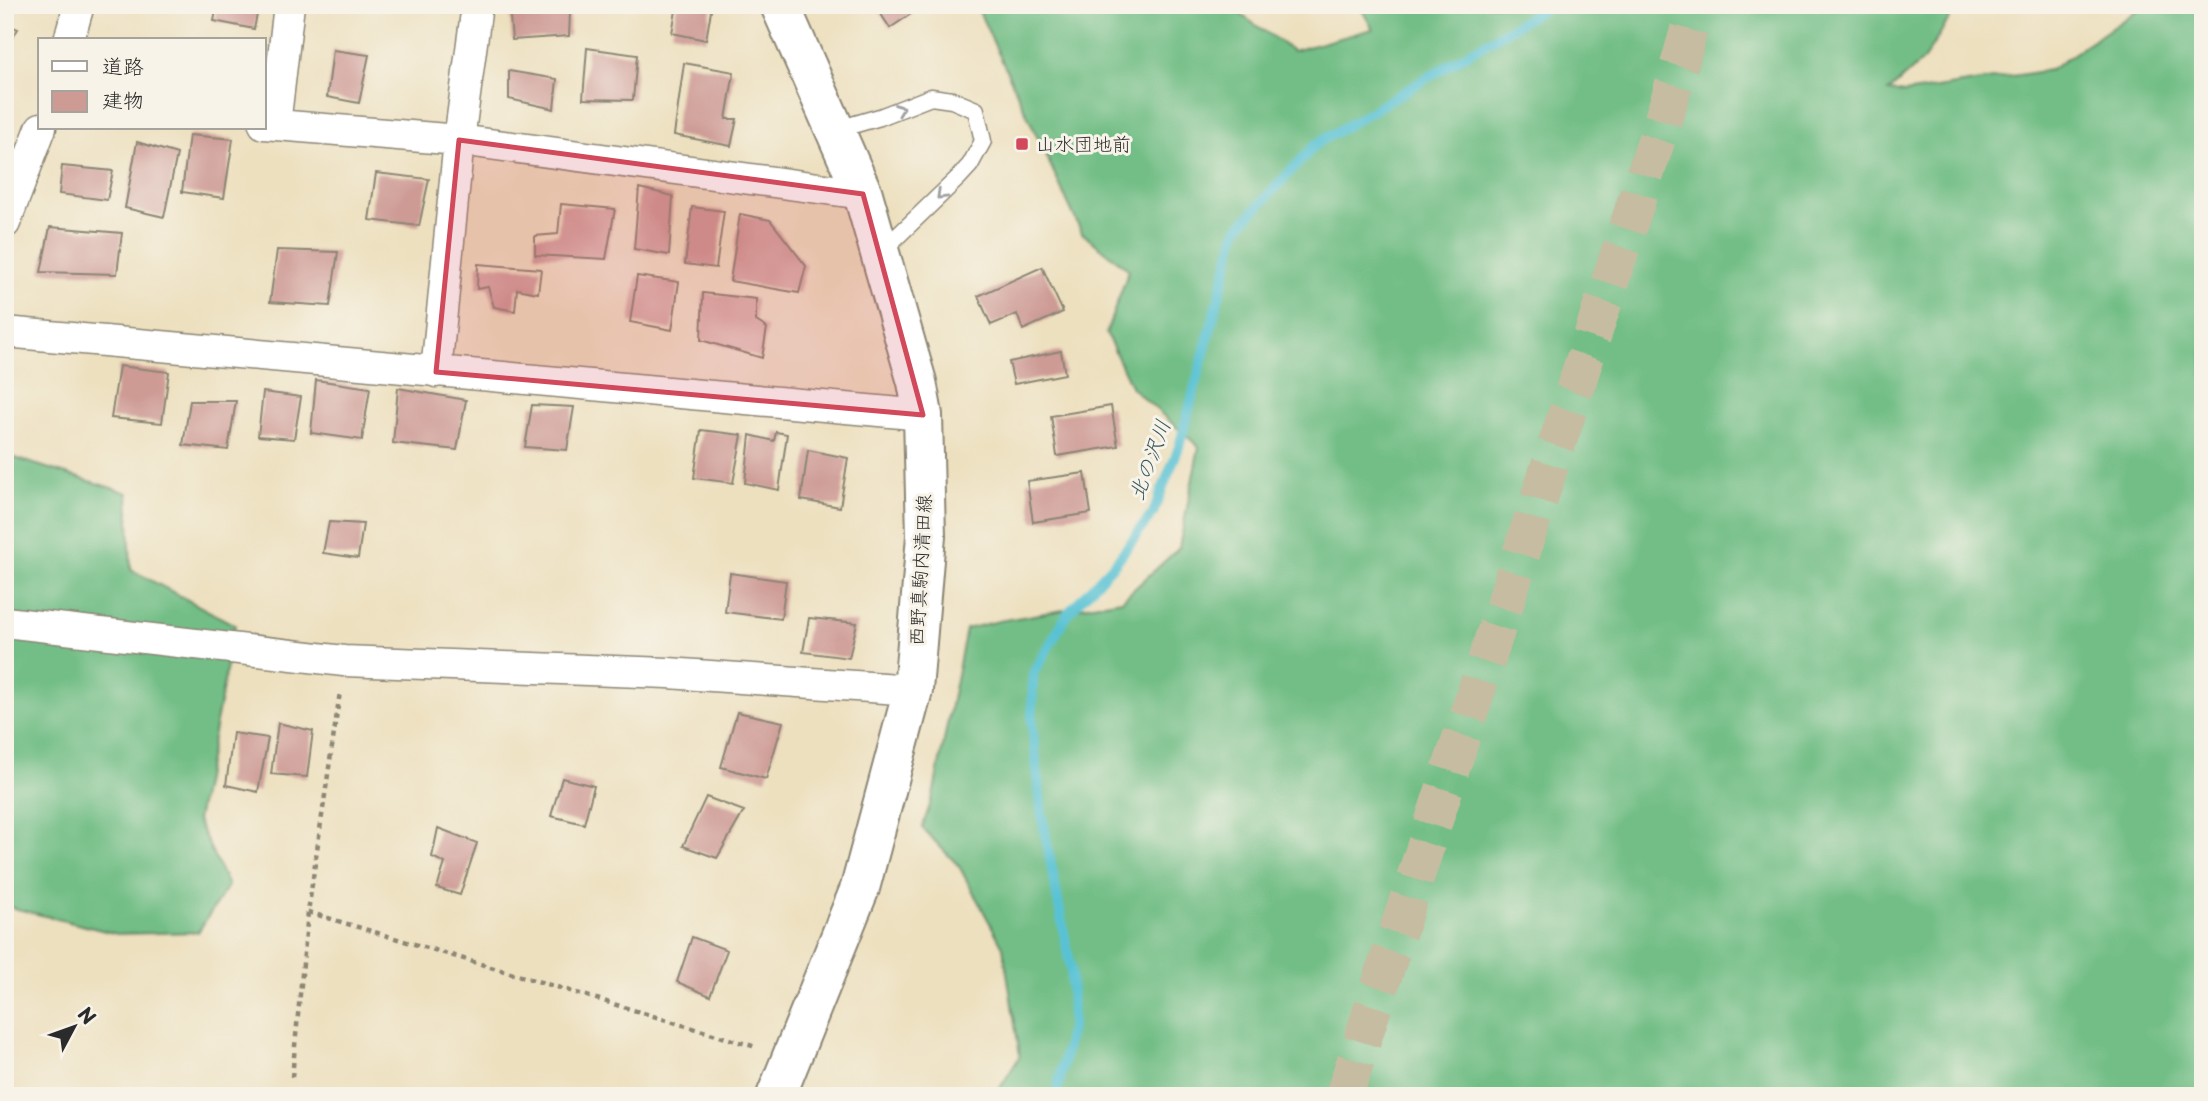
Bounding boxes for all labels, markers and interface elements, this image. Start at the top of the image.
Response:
legend [38,38,266,130]
text: 道路 [102,49,144,81]
text: 建物 [102,83,144,115]
one-way arrow [893,104,905,118]
place label: 山水団地前 [1036,129,1131,157]
marker: 山水団地前 [1014,136,1030,152]
one-way arrow [936,186,949,199]
water label: 北の沢川 [1119,414,1178,504]
street label: 西野真駒内清田線 [901,493,937,647]
north arrow [38,992,108,1062]
text: N [72,1000,103,1030]

